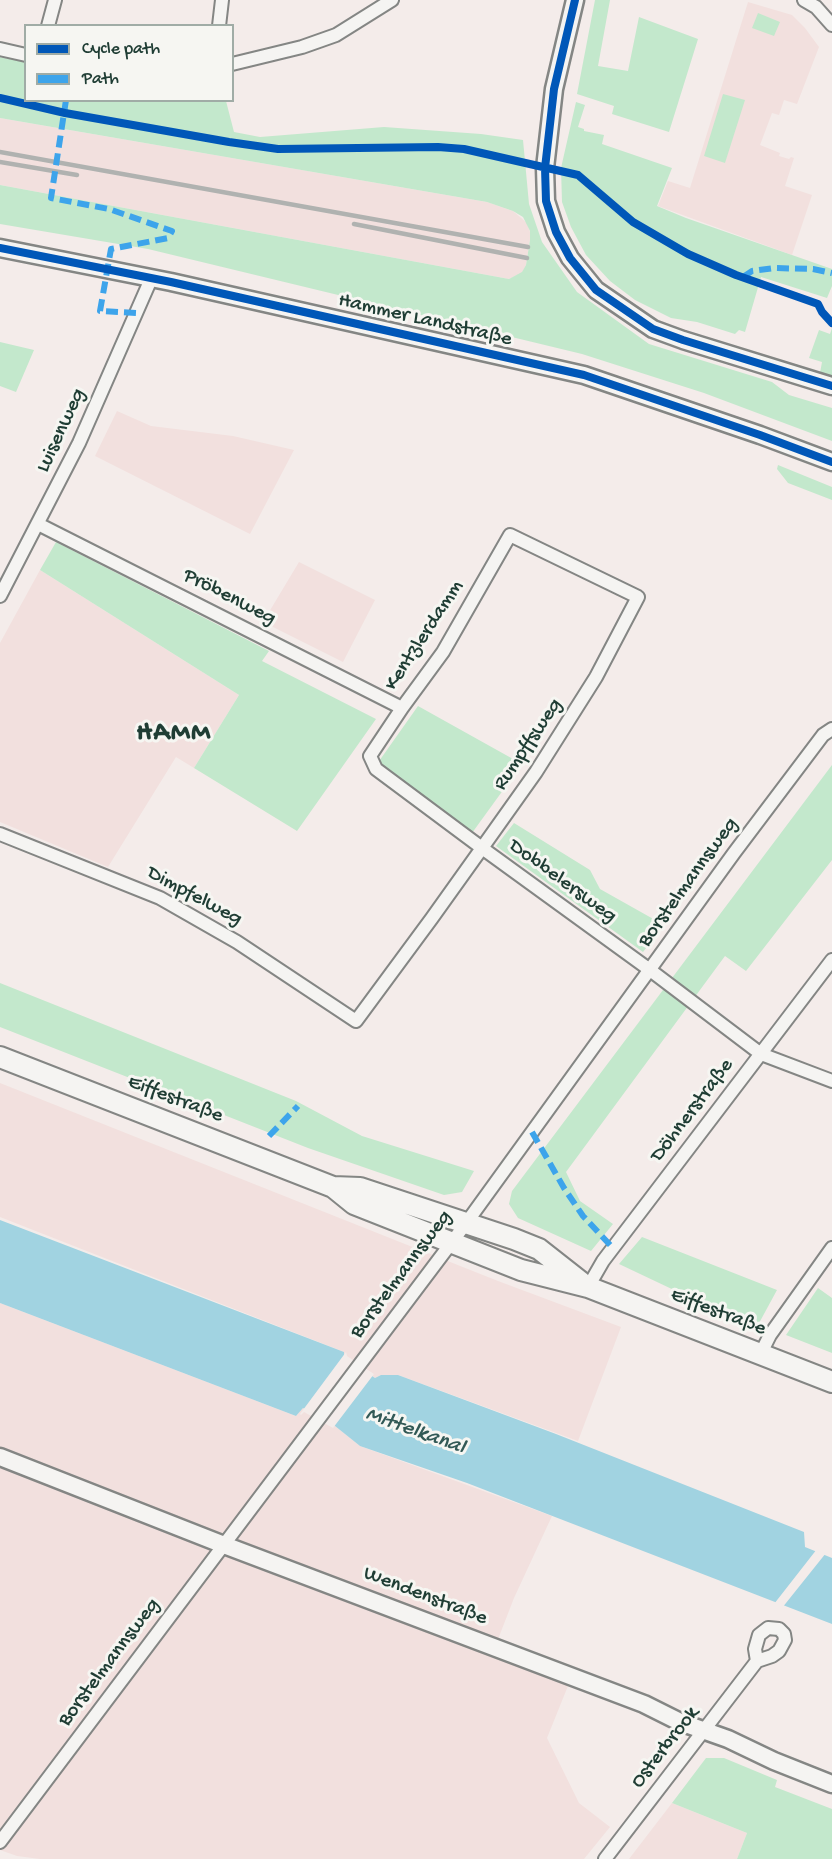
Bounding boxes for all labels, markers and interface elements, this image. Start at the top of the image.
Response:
legend [24,24,234,102]
text: Cycle path [82,39,160,60]
text: Path [82,69,119,90]
street label: Hammer Landstraße [336,289,514,353]
street label: Luisenweg [32,385,92,477]
street label: Pröbenweg [178,564,280,632]
street label: Kentzlerdamm [380,576,470,696]
street label: Rumpffsweg [489,694,569,796]
district label: HAMM [137,719,211,751]
street label: Borstelmannsweg [634,813,744,953]
street label: Dobbelersweg [503,834,621,930]
street label: Dimpfelweg [142,861,246,933]
street label: Döhnerstraße [646,1054,740,1168]
street label: Eiffestraße [124,1070,226,1130]
street label: Borstelmannsweg [346,1206,458,1344]
street label: Eiffestraße [667,1283,769,1343]
water label: Mittelkanal [362,1402,468,1462]
street label: Wendenstraße [359,1562,491,1632]
street label: Borstelmannsweg [54,1594,166,1732]
street label: Osterbrook [626,1702,706,1794]

